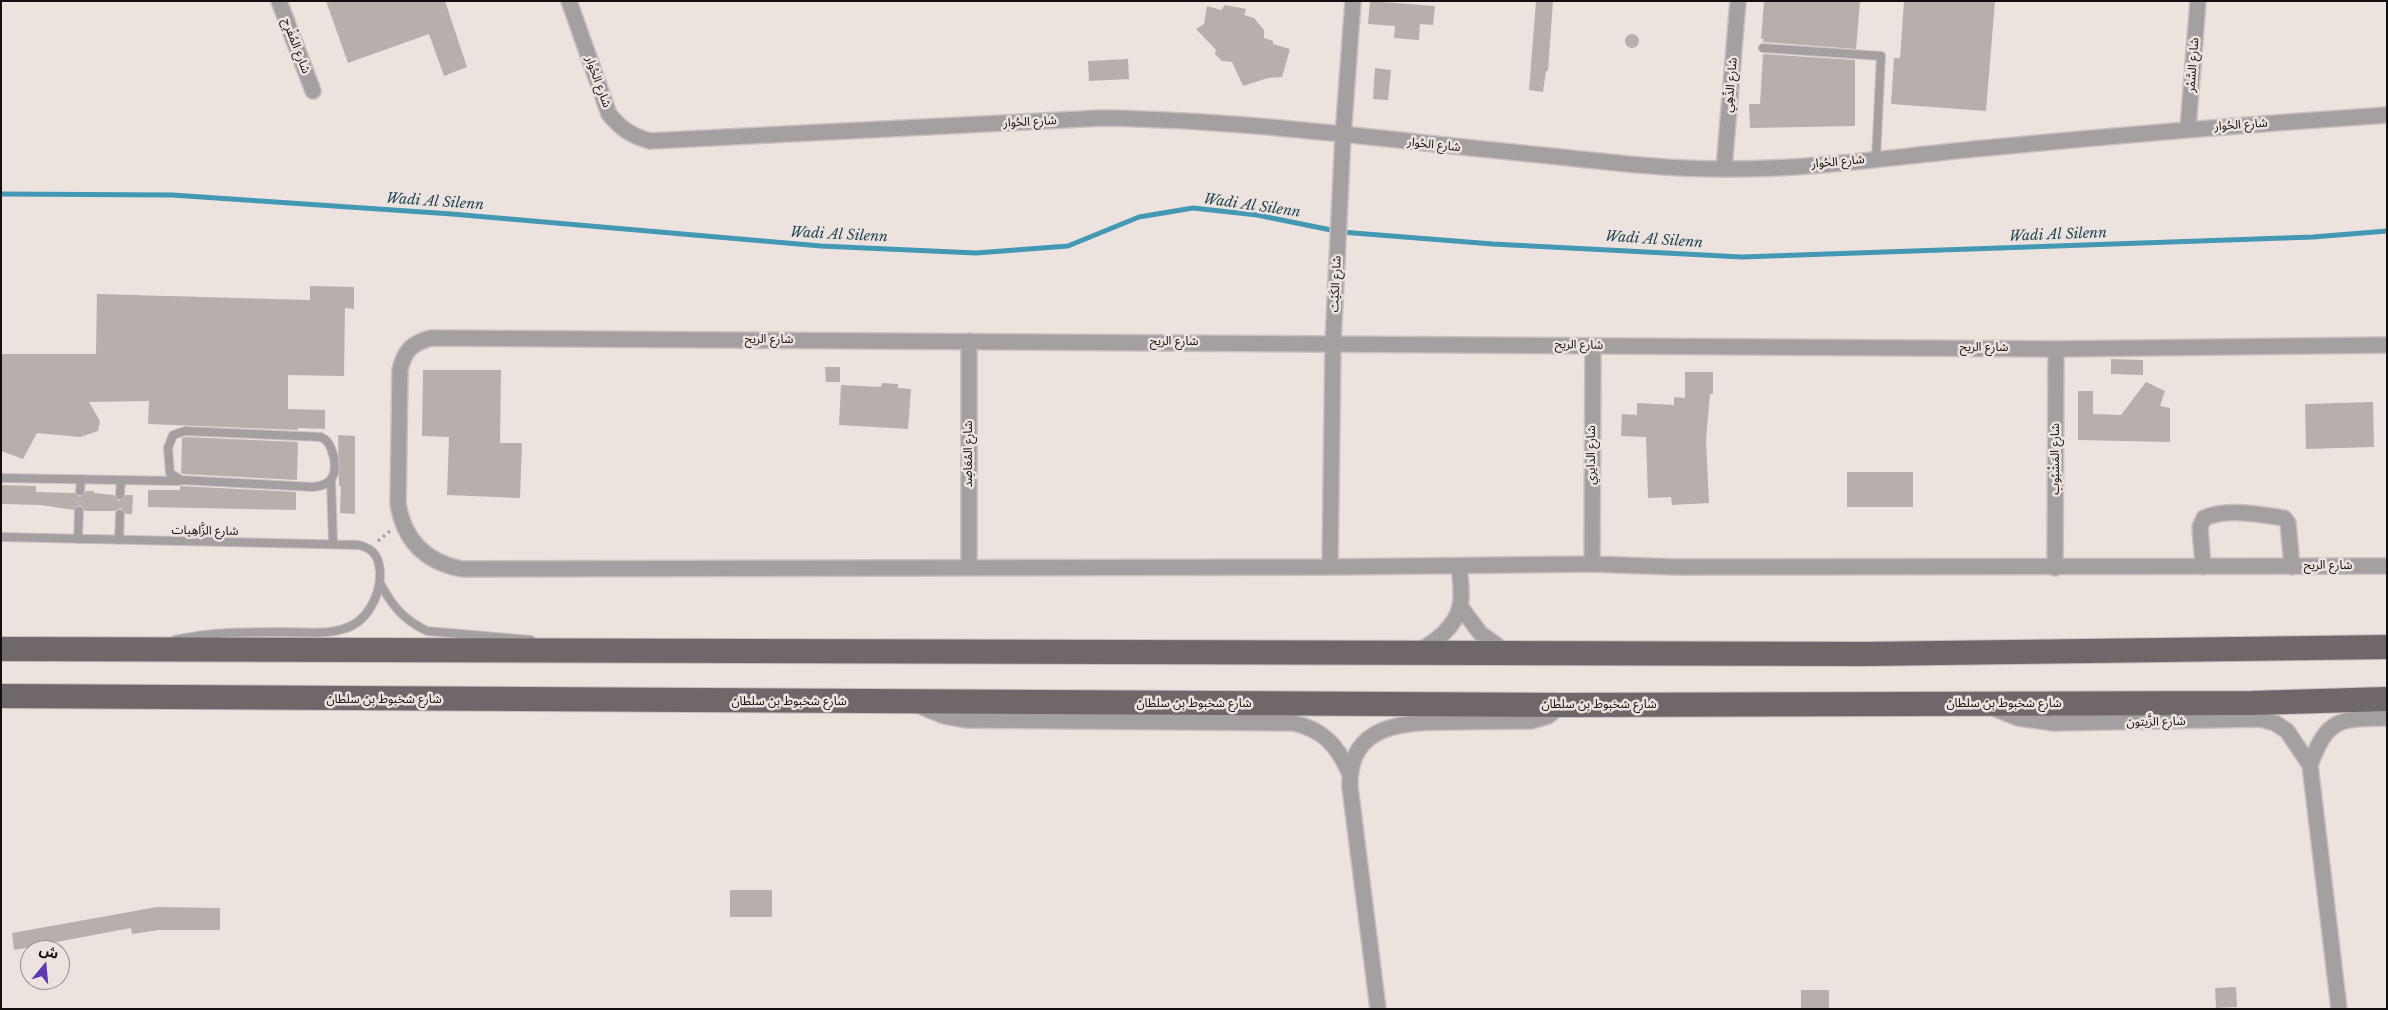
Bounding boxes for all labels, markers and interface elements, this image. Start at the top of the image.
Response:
street label: شارع المُفْرِح [279,16,313,76]
street label: شارع السَّمْر [2184,37,2202,93]
street label: شارع الحُوار [582,54,614,110]
street label: شارع الدِّهِي [1721,57,1741,113]
street label: شارع الحُوار [1003,113,1057,131]
street label: شارع الحُوار [2214,116,2268,134]
street label: شارع الحُوار [1407,135,1461,155]
street label: شارع الحُوار [1811,153,1865,171]
water label: Wadi Al Silenn [386,190,484,214]
water label: Wadi Al Silenn [1203,191,1301,221]
water label: Wadi Al Silenn [790,224,888,246]
water label: Wadi Al Silenn [2009,225,2107,245]
water label: Wadi Al Silenn [1605,228,1703,252]
street label: شارع الكَيْت [1327,255,1345,313]
street label: شارع الريح [745,333,793,347]
street label: شارع الريح [1150,335,1198,349]
street label: شارع الريح [1555,337,1603,353]
street label: شارع الريح [1960,341,2008,355]
street label: شارع المُعَاضِد [962,421,976,487]
street label: شارع المَشْبُوب [2049,423,2063,495]
street label: شارع الدايري [1585,425,1599,485]
street label: شارع الزَّاهِيات [171,523,239,539]
street label: شارع الريح [2304,559,2352,573]
street label: شارع شخبوط بن سلطان [326,693,442,707]
street label: شارع شخبوط بن سلطان [731,695,847,709]
street label: شارع شخبوط بن سلطان [1136,697,1252,711]
street label: شارع شخبوط بن سلطان [1946,697,2062,711]
street label: شارع شخبوط بن سلطان [1541,698,1657,712]
street label: شارع الزَّيتون [2126,714,2186,730]
north arrow [20,940,70,990]
text: ش [37,940,61,963]

